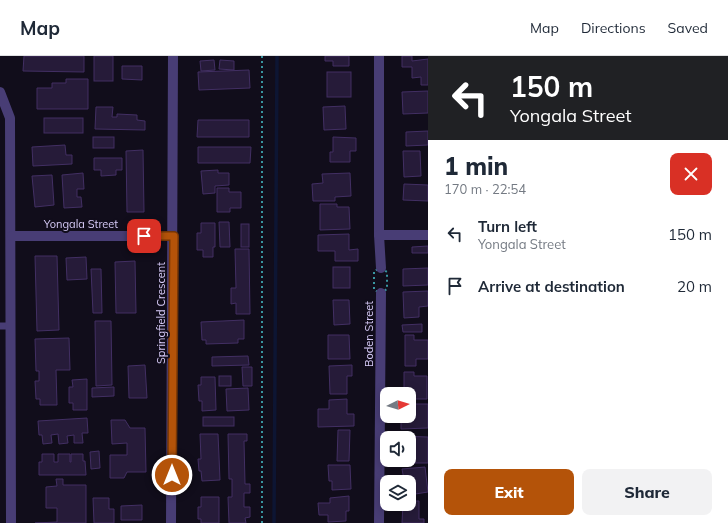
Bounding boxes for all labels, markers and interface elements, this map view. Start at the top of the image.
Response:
text: Map [20,16,60,40]
text: Map [530,19,559,37]
text: Directions [581,19,646,37]
text: Saved [668,19,708,37]
text: 150 m [510,69,593,104]
icon: left [444,72,496,124]
text: Yongala Street [510,104,632,127]
text: 1 min [444,151,508,181]
button: close [670,153,712,195]
text: 170 m · 22:54 [444,181,526,197]
street label: Yongala Street [43,217,118,231]
text: Turn left [478,217,537,236]
pin [127,219,161,253]
icon: left [444,223,466,245]
icon: arrive [133,225,155,247]
text: 150 m [668,225,712,244]
text: Yongala Street [478,236,566,252]
street label: Springfield Crescent [154,262,168,364]
icon: arrive [444,275,466,297]
text: Arrive at destination [478,277,625,296]
text: 20 m [677,277,712,296]
street label: Boden Street [362,301,376,367]
north arrow [380,387,416,423]
map controls [380,387,416,511]
button: sound [380,431,416,467]
position arrow [151,454,193,496]
button: Exit [444,469,574,515]
button: Share [582,469,712,515]
button: layers [380,475,416,511]

